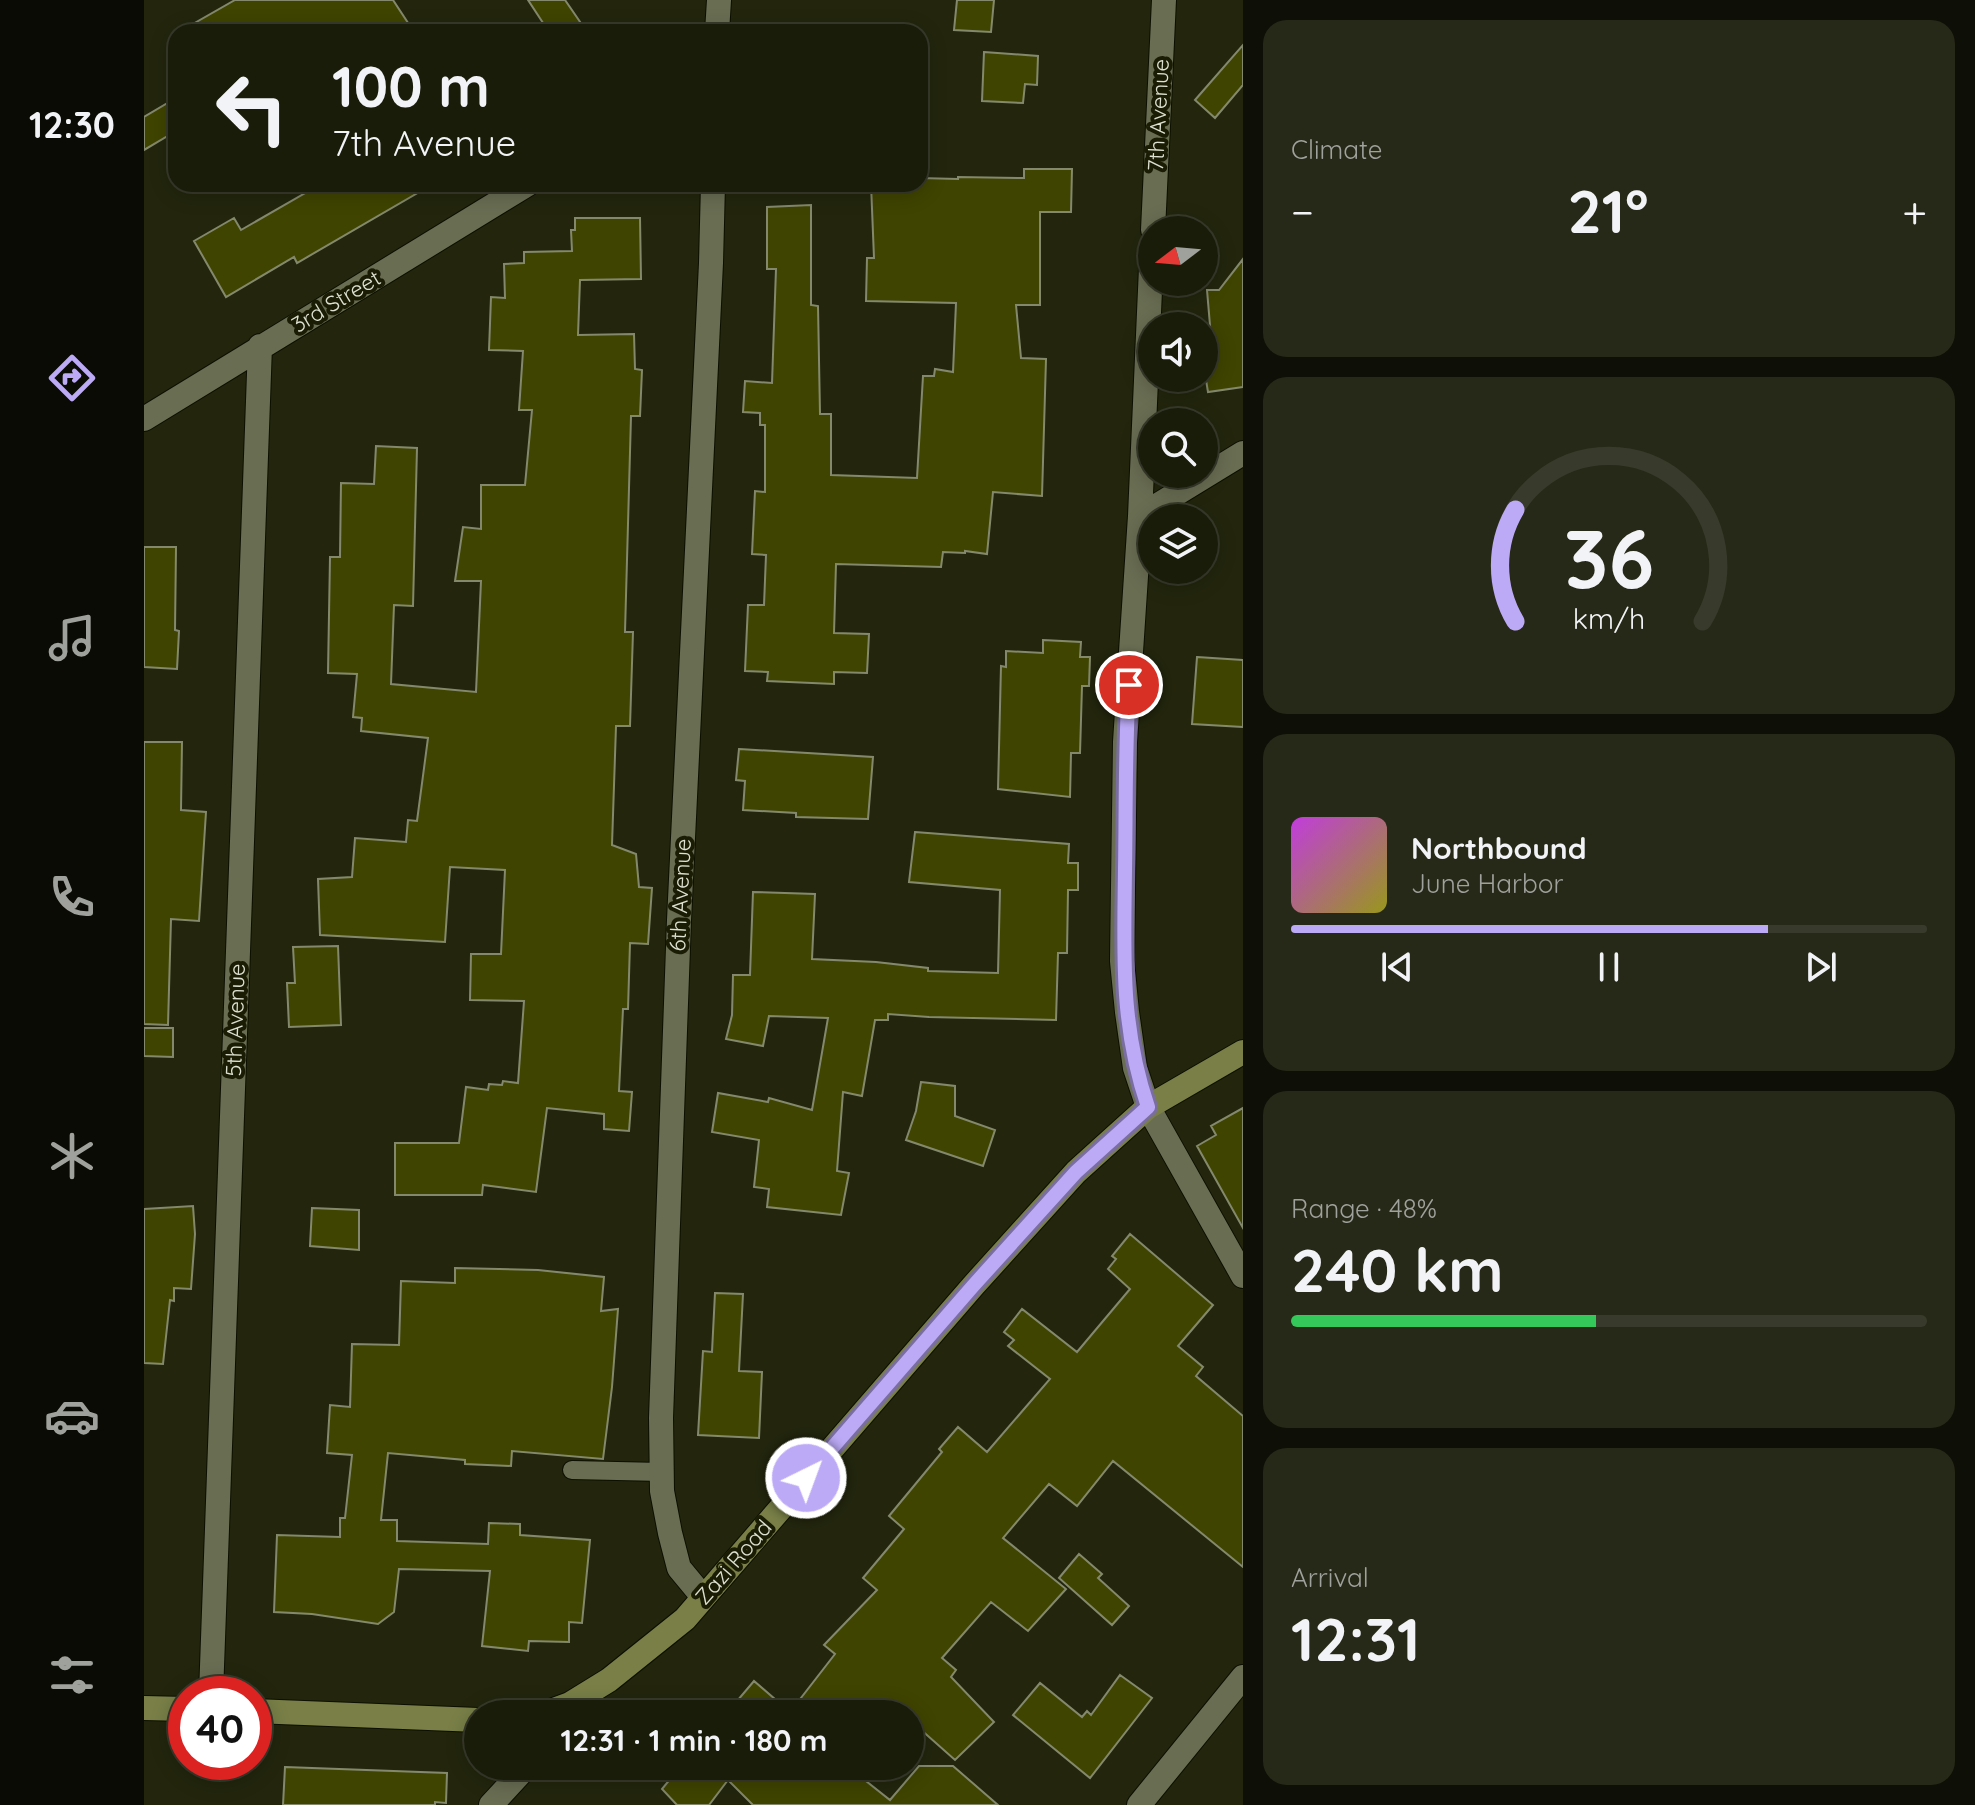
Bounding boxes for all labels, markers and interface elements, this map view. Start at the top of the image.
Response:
text: 100 m [332,51,490,121]
icon: left [200,56,304,160]
street label: 7th Avenue [1141,58,1175,172]
text: 12:30 [29,102,115,147]
text: 7th Avenue [332,120,516,165]
text: Climate [1291,133,1382,166]
text: 21° [1568,173,1649,248]
text: − [1291,184,1314,239]
text: + [1902,184,1927,239]
north arrow [1138,216,1218,296]
map controls [1138,216,1218,584]
street label: 3rd Street [286,264,386,338]
button: sound [1138,312,1218,392]
icon: directions [44,350,100,406]
button: search [1138,408,1218,488]
button: layers [1138,504,1218,584]
text: 36 [1564,504,1654,608]
text: km/h [1573,600,1645,636]
icon: music [44,610,100,666]
pin [1095,651,1163,719]
icon: arrive [1107,663,1151,707]
text: Northbound [1411,829,1587,867]
street label: 6th Avenue [663,838,697,952]
text: June Harbor [1411,867,1563,900]
icon: phone [44,869,100,925]
icon: previous [1375,945,1419,989]
icon: pause [1587,945,1631,989]
icon: next [1799,945,1843,989]
street label: 5th Avenue [219,963,251,1077]
icon: climate [44,1128,100,1184]
text: Range · 48% [1291,1192,1437,1225]
text: 240 km [1291,1232,1504,1307]
icon: car [44,1388,100,1444]
position arrow [764,1436,848,1520]
street label: Zazi Road [689,1514,777,1610]
text: Arrival [1291,1561,1369,1594]
text: 12:31 [1291,1601,1420,1676]
icon: filters [44,1647,100,1703]
speed limit sign: 40 [168,1676,272,1780]
text: 12:31 · 1 min · 180 m [561,1721,827,1759]

